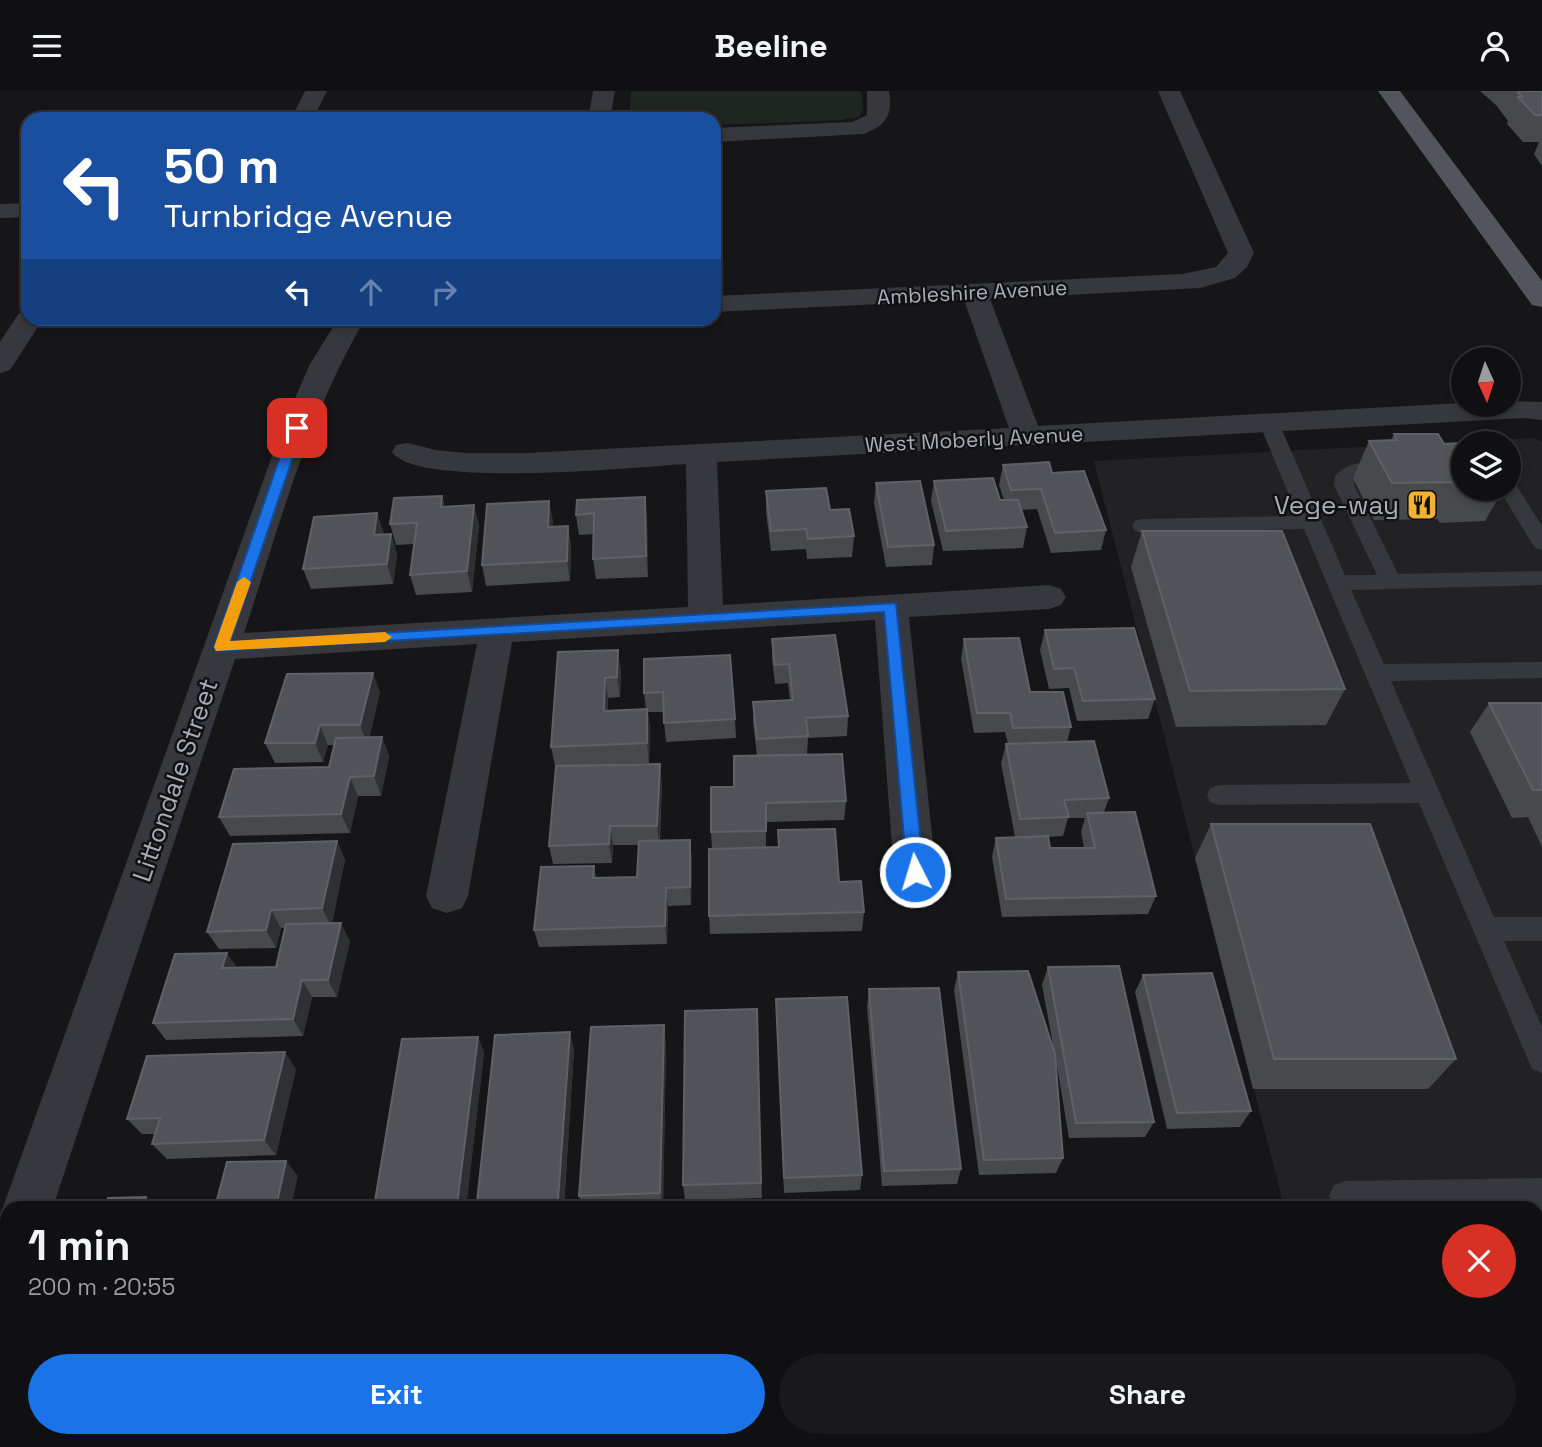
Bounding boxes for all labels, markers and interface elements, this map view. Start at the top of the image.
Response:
text: Beeline [714,26,828,66]
icon: menu [28,27,66,65]
icon: person [1476,27,1514,65]
text: 50 m [164,135,279,197]
icon: left [49,140,140,231]
text: Turnbridge Avenue [164,196,453,236]
icon: left [279,273,317,311]
icon: ahead [352,273,390,311]
icon: right [425,273,463,311]
street label: Ambleshire Avenue [876,274,1068,310]
north arrow [1451,347,1521,417]
map controls [1451,347,1521,501]
pin [267,398,327,458]
icon: arrive [278,409,316,447]
street label: West Moberly Avenue [864,420,1084,458]
button: layers [1451,431,1521,501]
place label: Vege-way [1274,488,1399,522]
restaurant icon: Vege-way [1405,488,1439,522]
street label: Littondale Street [124,674,226,886]
position arrow [878,835,952,909]
text: 1 min [28,1219,131,1272]
button: close [1442,1224,1516,1298]
text: 200 m · 20:55 [28,1272,175,1302]
button: Exit [28,1354,765,1434]
button: Share [779,1354,1516,1434]

